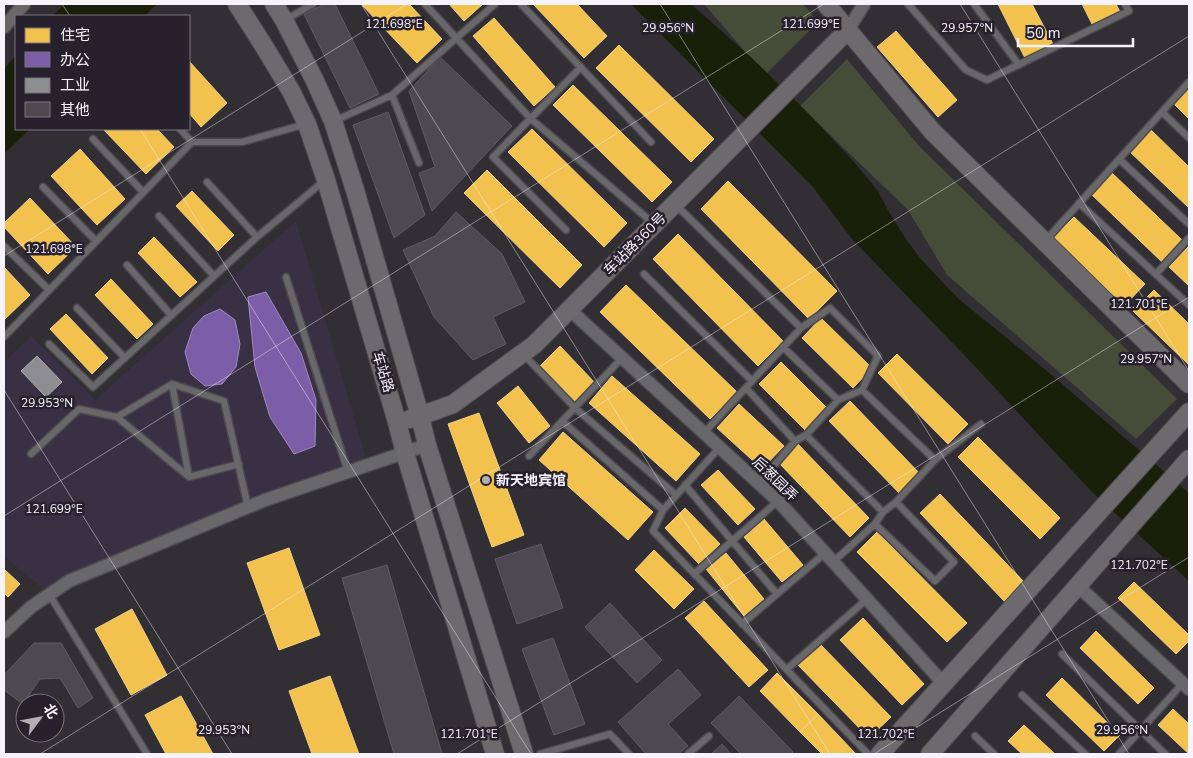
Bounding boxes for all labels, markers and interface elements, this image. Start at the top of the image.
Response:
legend [15,15,190,130]
scale bar [1018,15,1133,47]
text: 121.698°E [365,16,423,32]
text: 121.699°E [782,16,840,32]
text: 29.956°N [642,20,694,36]
text: 29.957°N [941,20,993,36]
text: 50 m [1026,23,1061,43]
text: 住宅 [60,25,90,45]
text: 办公 [60,50,90,70]
text: 工业 [60,75,90,95]
text: 其他 [60,100,90,120]
street label: 车站路360号 [600,209,670,279]
text: 121.698°E [25,241,83,257]
text: 121.701°E [1110,296,1168,312]
street label: 车站路 [368,349,398,395]
text: 29.957°N [1120,351,1172,367]
text: 29.953°N [21,395,73,411]
street label: 后葱园弄 [748,453,802,505]
place label: 新天地宾馆 [496,471,566,490]
marker: 新天地宾馆 [480,474,492,486]
text: 121.699°E [25,501,83,517]
text: 121.702°E [1110,557,1168,573]
north arrow [15,693,65,743]
text: 北 [39,700,62,722]
text: 29.953°N [198,722,250,738]
text: 29.956°N [1096,722,1148,738]
text: 121.701°E [440,726,498,742]
text: 121.702°E [857,726,915,742]

